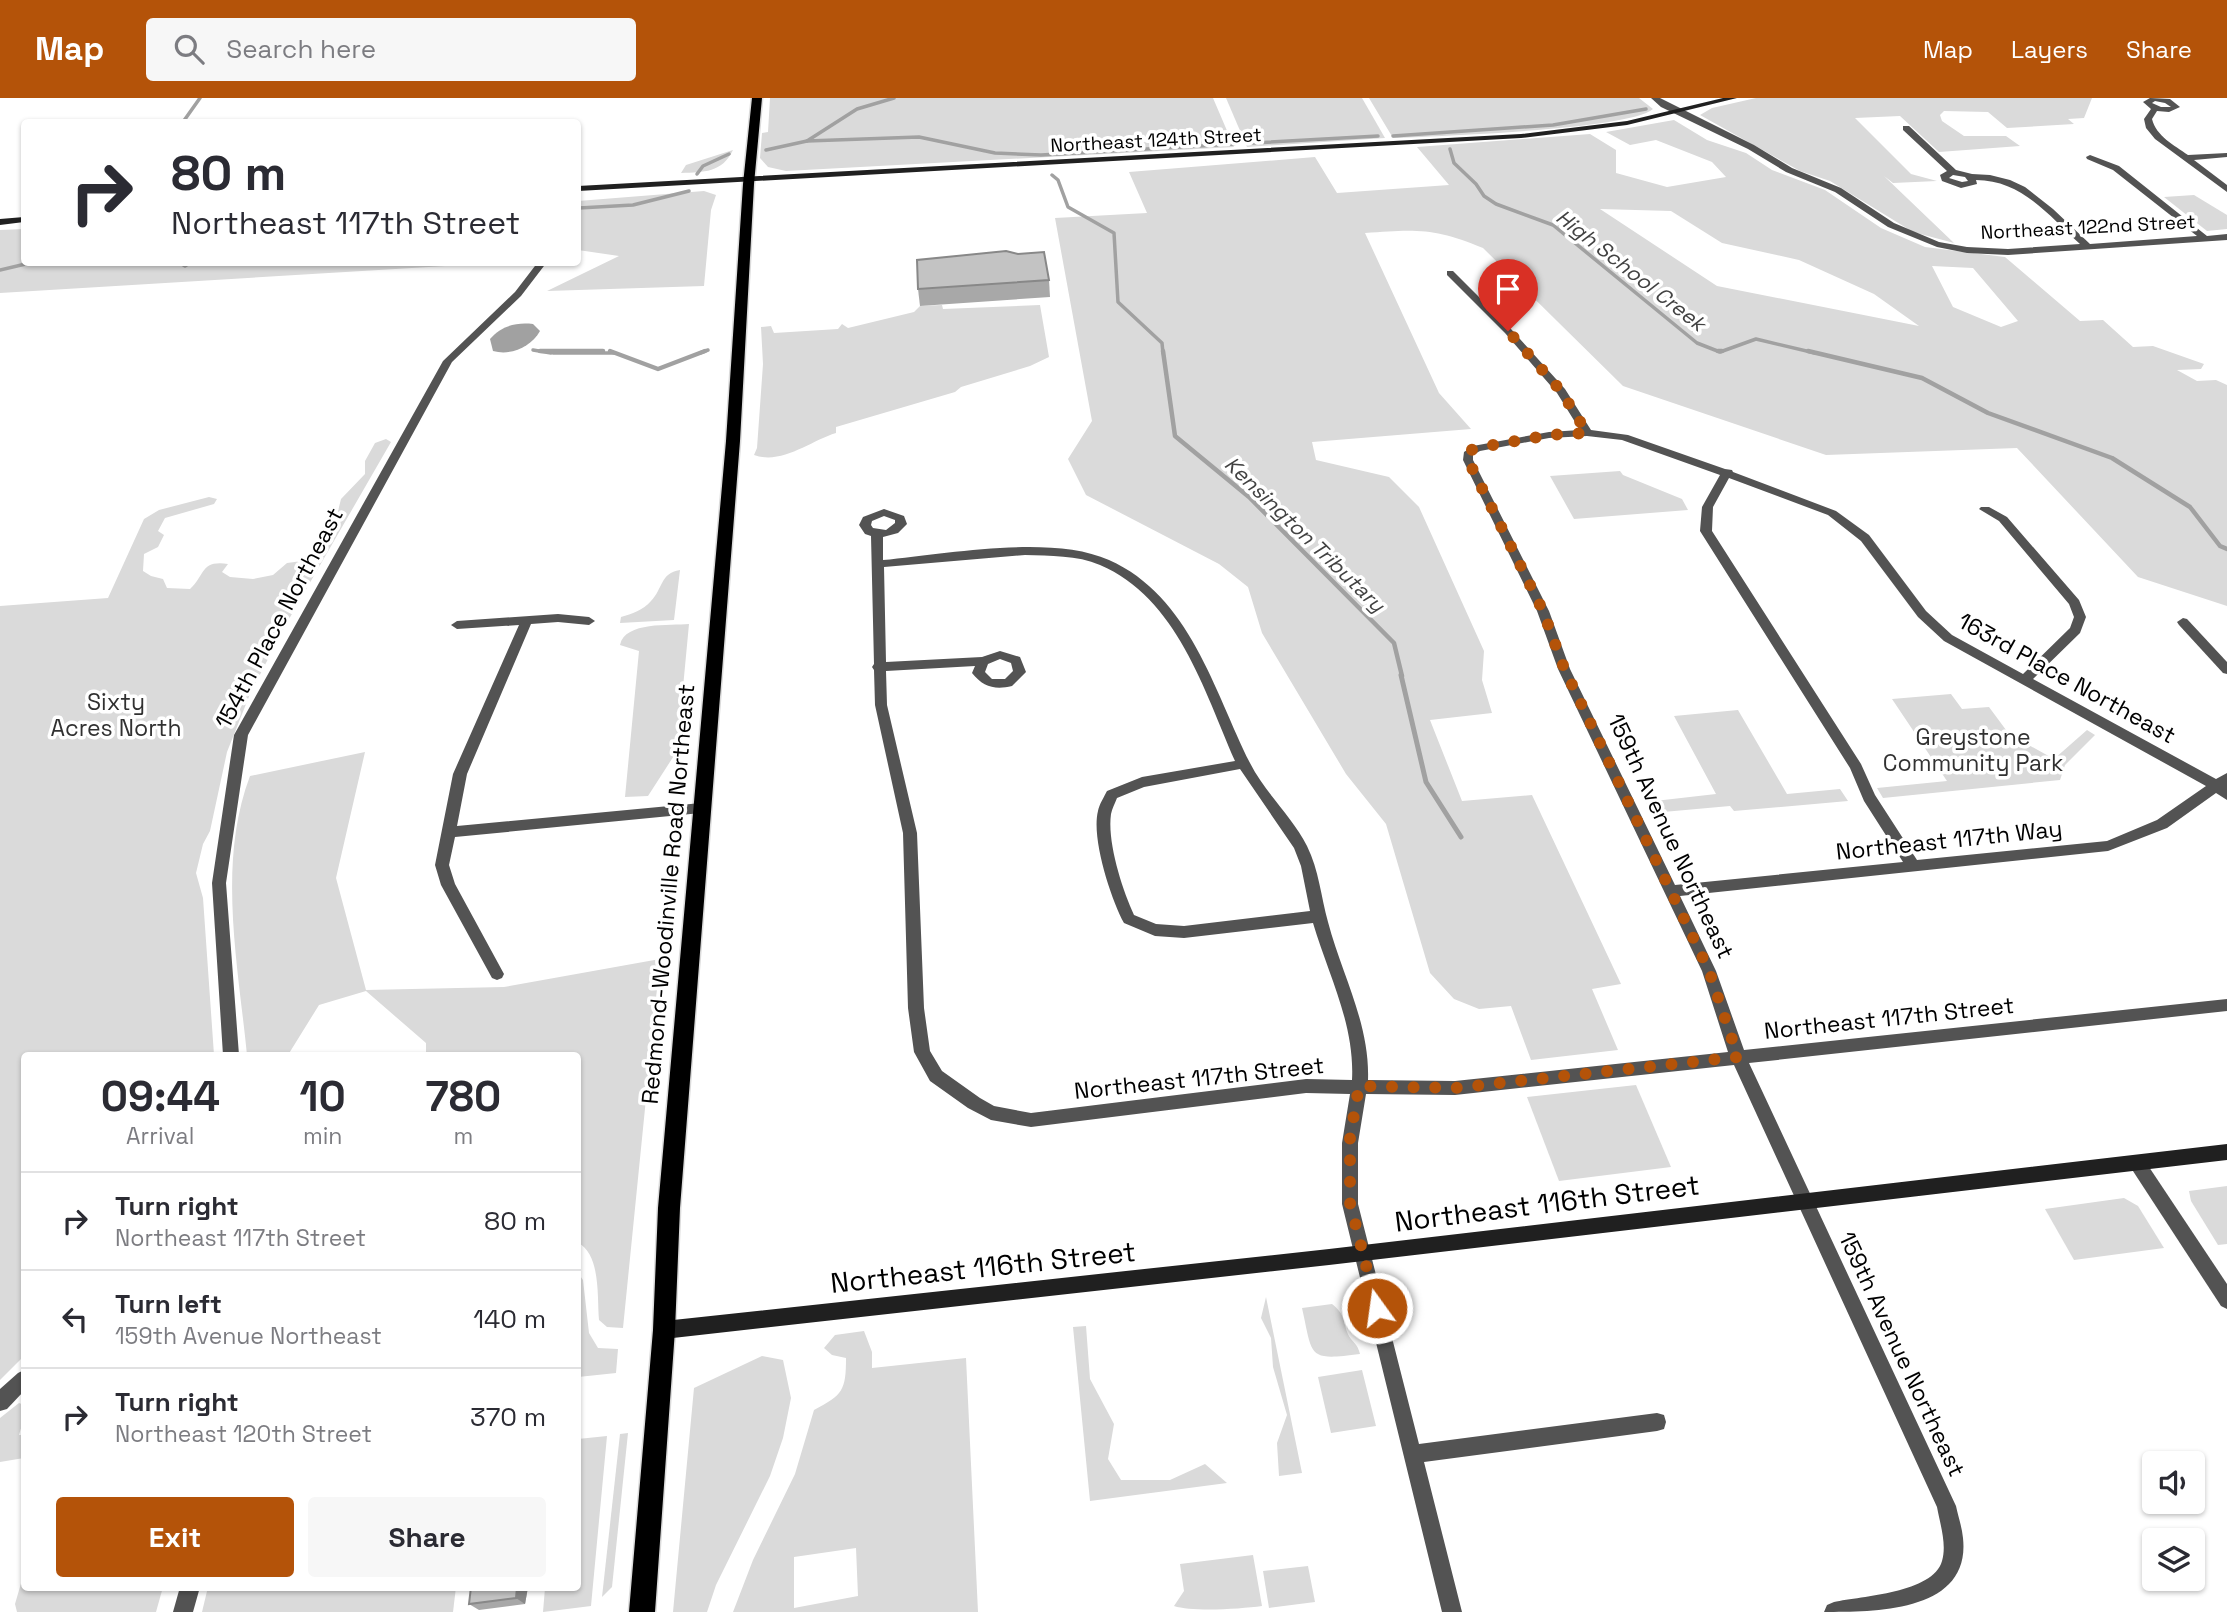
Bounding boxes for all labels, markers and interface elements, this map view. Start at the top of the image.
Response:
search box [146,18,636,81]
text: Map [35,28,104,70]
icon: search [170,30,208,68]
text: Search here [226,32,376,66]
text: Map [1923,34,1973,65]
text: Layers [2011,34,2088,65]
text: Share [2126,34,2192,65]
street label: Northeast 124th Street [1050,122,1262,158]
text: 80 m [171,142,286,204]
icon: right [56,147,147,238]
text: Northeast 117th Street [171,203,520,243]
water label: High School Creek [1551,203,1713,339]
street label: Northeast 122nd Street [1980,209,2196,245]
pin [1478,259,1538,331]
icon: arrive [1489,270,1527,308]
water label: Kensington Tributary [1219,450,1392,618]
street label: 154th Place Northeast [208,502,350,734]
street label: 163rd Place Northeast [1953,606,2181,750]
street label: Redmond-Woodinville Road Northeast [635,683,701,1105]
park label: Sixty Acres North [51,687,182,743]
street label: 159th Avenue Northeast [1601,709,1741,963]
park label: Greystone Community Park [1883,722,2063,778]
street label: Northeast 117th Way [1834,813,2064,867]
street label: Northeast 117th Street [1763,990,2015,1046]
street label: Northeast 117th Street [1073,1050,1325,1106]
text: 09:44 [101,1070,220,1123]
text: 10 [300,1070,346,1123]
text: 780 [426,1070,501,1123]
text: Arrival [126,1121,194,1151]
text: min [303,1121,342,1151]
text: m [453,1121,473,1151]
street label: Northeast 116th Street [1392,1166,1702,1240]
text: Turn right [115,1189,239,1223]
icon: right [56,1202,94,1240]
text: 80 m [484,1204,546,1238]
text: Northeast 117th Street [115,1223,366,1253]
street label: 159th Avenue Northeast [1832,1227,1972,1481]
street label: Northeast 116th Street [828,1233,1138,1301]
position arrow [1340,1271,1414,1345]
text: Turn left [115,1287,222,1321]
icon: left [56,1300,94,1338]
text: 140 m [473,1302,546,1336]
text: 159th Avenue Northeast [115,1321,382,1351]
text: Turn right [115,1385,239,1419]
icon: right [56,1398,94,1436]
text: 370 m [470,1400,546,1434]
text: Northeast 120th Street [115,1419,372,1449]
map controls [2142,1451,2205,1591]
button: sound [2142,1451,2205,1514]
button: Exit [56,1497,294,1577]
button: Share [308,1497,546,1577]
button: layers [2142,1528,2205,1591]

